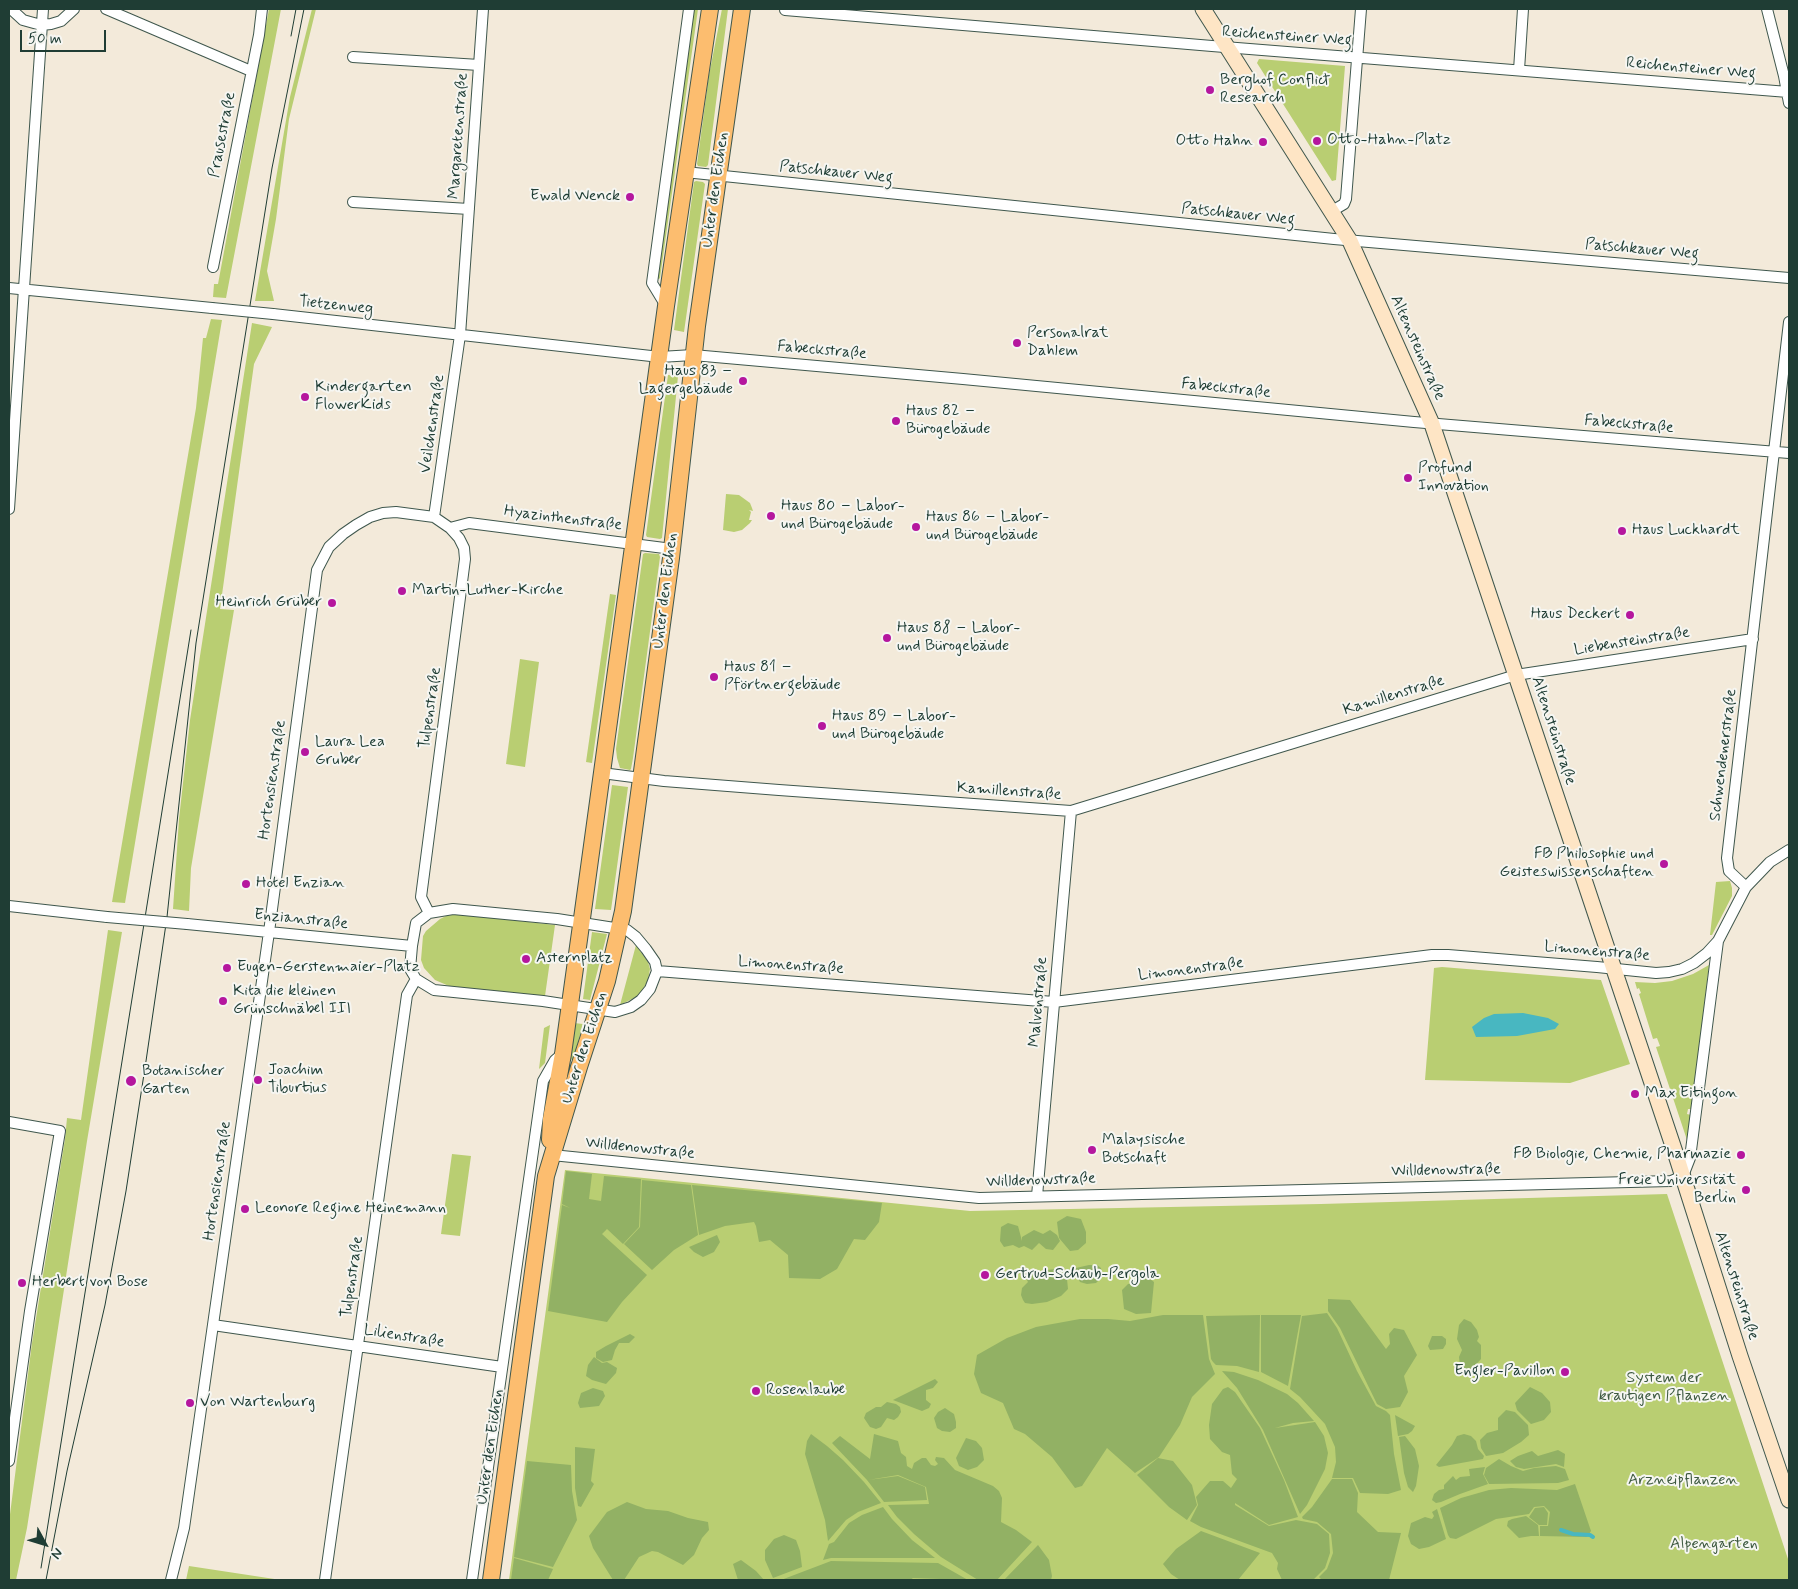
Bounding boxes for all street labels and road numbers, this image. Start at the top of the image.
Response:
street label: Reichensteiner Weg [1221,23,1353,51]
street label: Reichensteiner Weg [1625,54,1757,84]
street label: Margaretenstraße [445,72,473,200]
street label: Prausestraße [205,91,241,179]
street label: Unter den Eichen [698,131,734,249]
street label: Patschkauer Weg [778,157,894,189]
street label: Patschkauer Weg [1180,199,1296,231]
street label: Patschkauer Weg [1584,235,1700,265]
street label: Altensteinstraße [1385,292,1449,404]
street label: Tietzenweg [298,293,374,319]
street label: Fabeckstraße [776,338,868,364]
street label: Veilchenstraße [417,373,449,475]
street label: Fabeckstraße [1180,375,1272,403]
street label: Fabeckstraße [1583,412,1675,438]
street label: Hyazinthenstraße [503,502,623,536]
street label: Unter den Eichen [649,532,683,650]
street label: Liebensteinstraße [1573,623,1691,661]
street label: Tulpenstraße [416,666,446,750]
street label: Kamillenstraße [1341,671,1447,721]
street label: Altensteinstraße [1526,674,1580,788]
street label: Schwendenerstraße [1706,688,1742,822]
street label: Hortensienstraße [255,719,291,841]
street label: Kamillenstraße [956,779,1062,805]
street label: Enzianstraße [253,906,349,934]
street label: Limonenstraße [1543,938,1651,966]
street label: Limonenstraße [737,953,845,979]
street label: Limonenstraße [1137,954,1245,986]
street label: Malvenstraße [1025,956,1053,1048]
street label: Unter den Eichen [558,990,612,1106]
street label: Hortensienstraße [200,1120,236,1242]
street label: Willdenowstraße [584,1134,696,1164]
street label: Willdenowstraße [1391,1160,1501,1182]
street label: Willdenowstraße [986,1169,1096,1193]
street label: Altensteinstraße [1709,1229,1763,1343]
street label: Tulpenstraße [338,1235,368,1319]
street label: Lilienstraße [362,1321,446,1353]
street label: Unter den Eichen [473,1388,509,1506]

